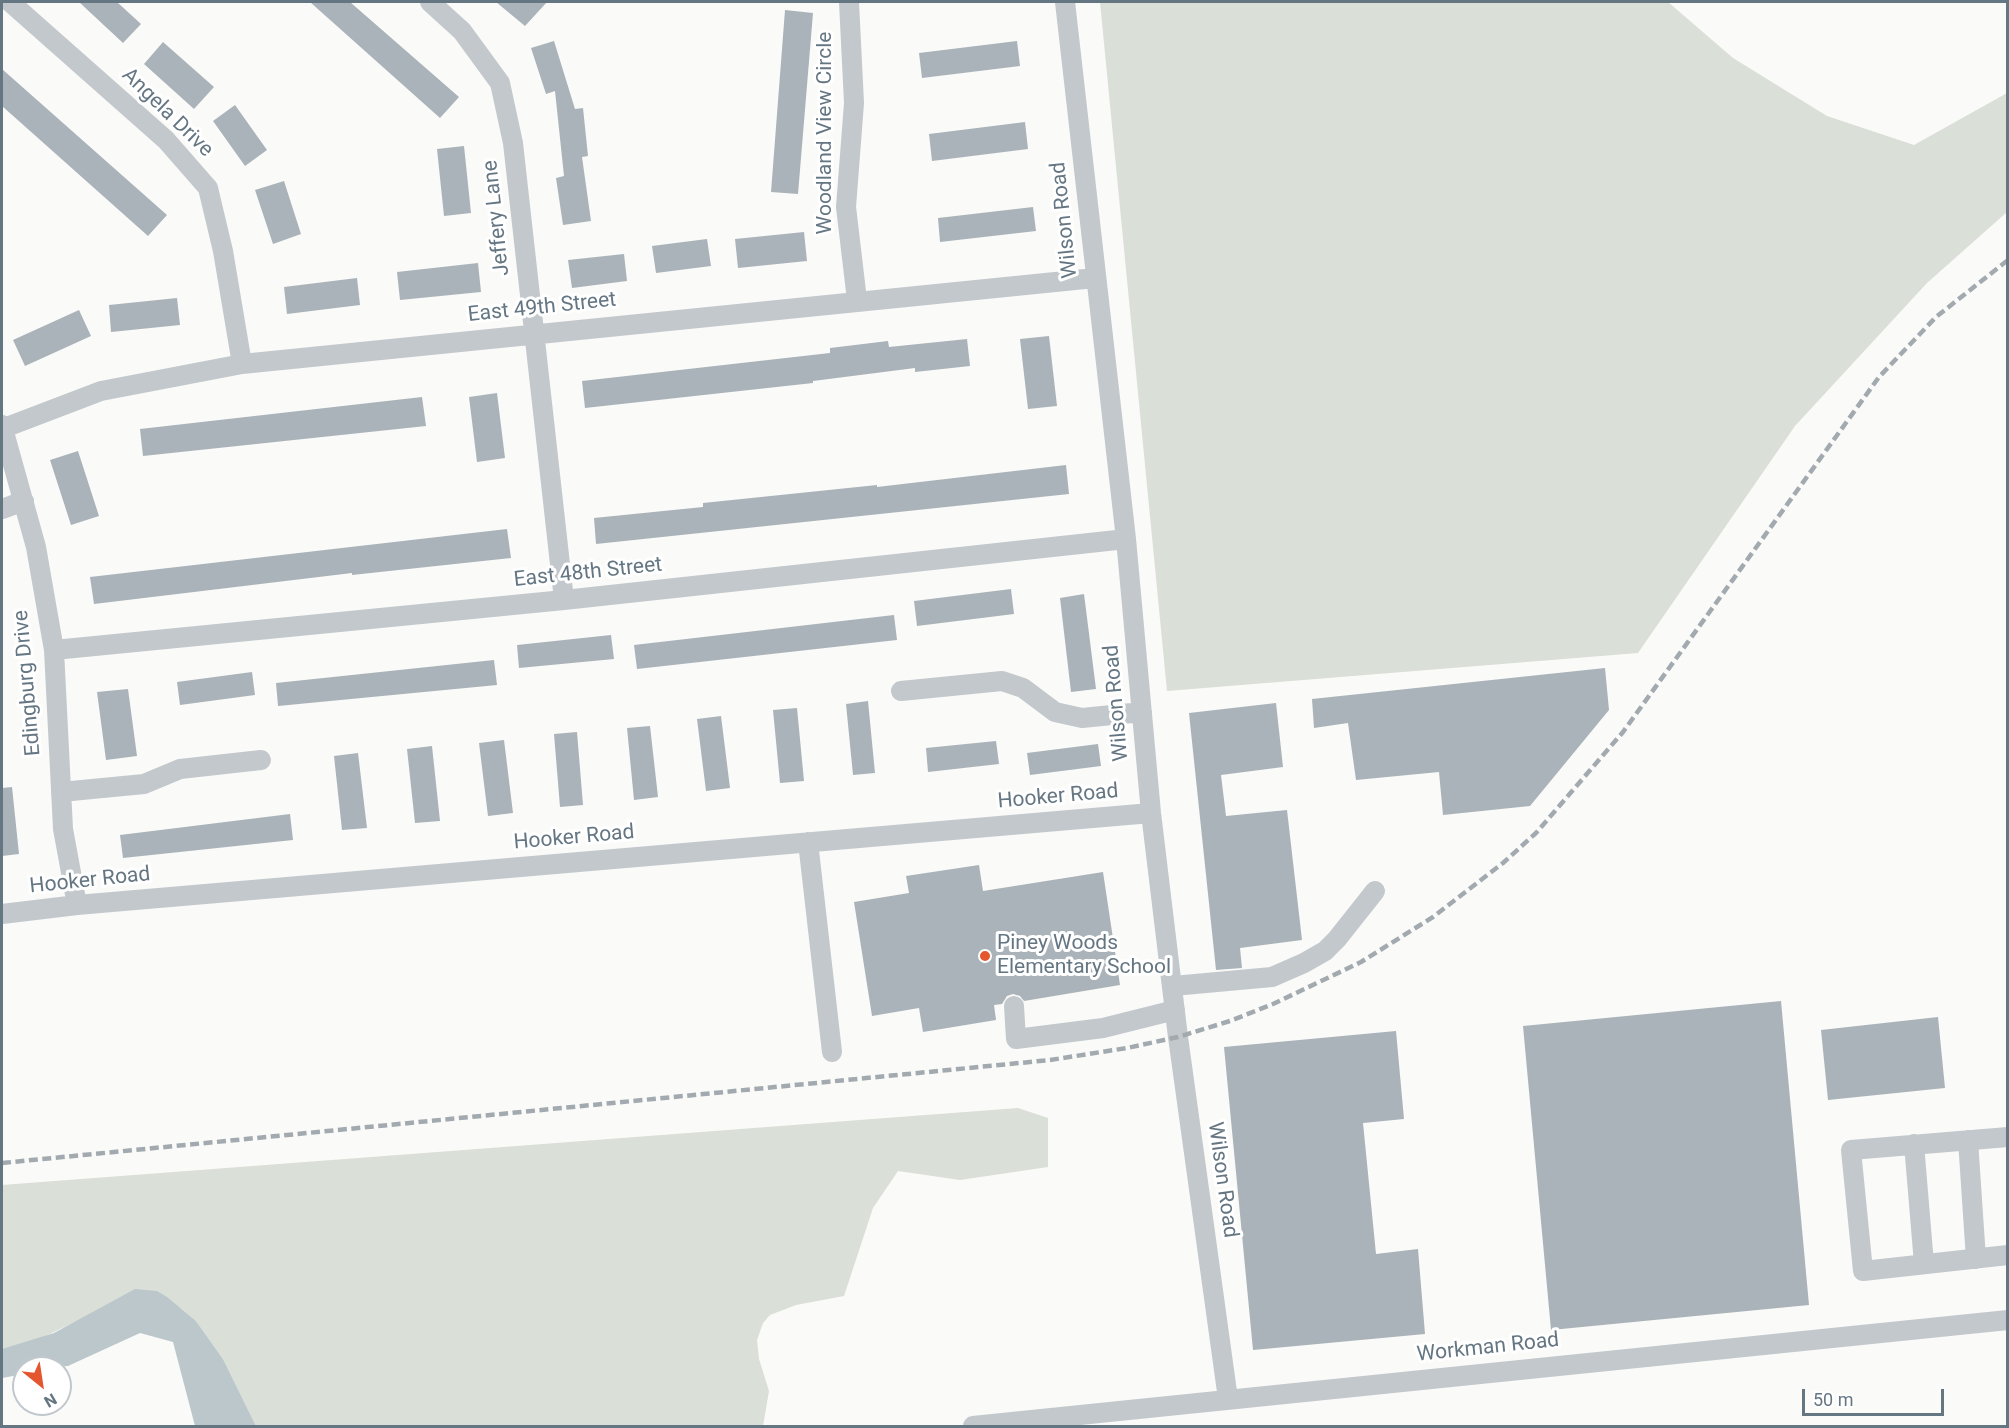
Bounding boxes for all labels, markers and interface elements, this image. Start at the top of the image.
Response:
street label: Woodland View Circle [813,32,839,234]
street label: Angela Drive [116,63,218,163]
street label: Jeffery Lane [478,159,516,277]
street label: Wilson Road [1046,161,1084,279]
street label: East 49th Street [467,288,617,328]
street label: East 48th Street [513,553,663,593]
street label: Edingburg Drive [9,609,47,757]
street label: Wilson Road [1099,644,1135,762]
street label: Hooker Road [997,779,1119,815]
street label: Hooker Road [513,820,635,856]
street label: Hooker Road [29,862,151,900]
place label: Piney Woods Elementary School [997,931,1171,981]
marker: Piney Woods Elementary School [978,949,992,963]
street label: Wilson Road [1201,1120,1243,1240]
street label: Workman Road [1416,1328,1560,1368]
north arrow [12,1356,72,1416]
scale bar [1805,1377,1948,1415]
text: N [41,1389,60,1411]
text: 50 m [1813,1389,1853,1410]

